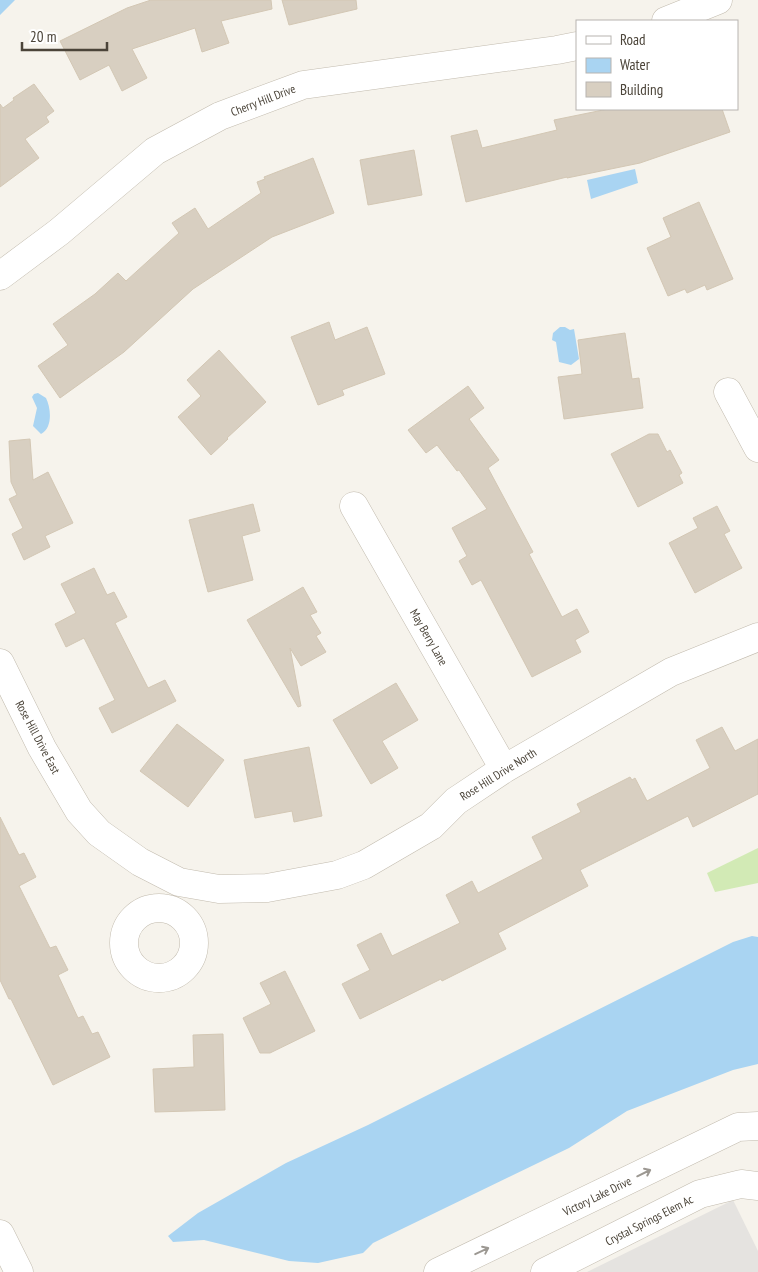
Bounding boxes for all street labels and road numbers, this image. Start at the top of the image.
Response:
street label: Cherry Hill Drive [229,81,297,119]
street label: May Berry Lane [407,606,451,668]
street label: Rose Hill Drive East [12,698,64,777]
street label: Rose Hill Drive North [457,744,539,804]
street label: Victory Lake Drive [559,1173,634,1219]
street label: Crystal Springs Elem Ac [603,1191,696,1249]

